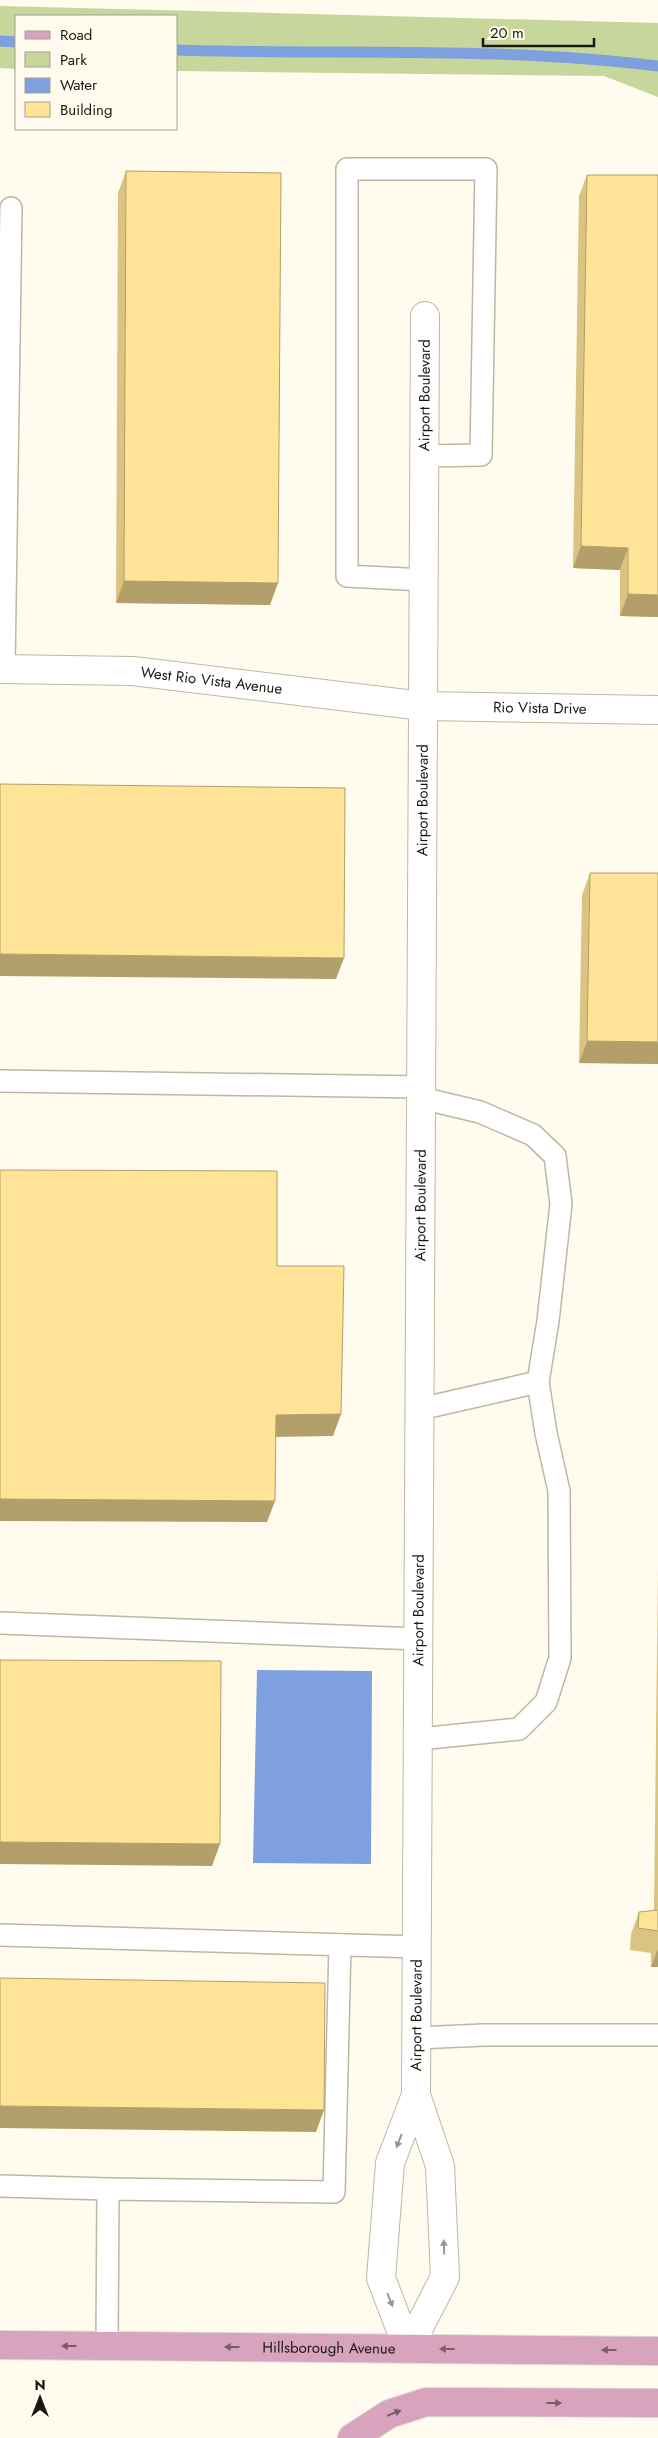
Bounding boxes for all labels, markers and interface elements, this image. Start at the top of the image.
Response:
legend [15,15,178,130]
scale bar [483,15,594,47]
text: 20 m [490,22,524,44]
text: Road [60,24,92,46]
text: Park [60,49,87,71]
text: Water [60,74,98,96]
text: Building [60,99,112,121]
street label: Airport Boulevard [413,339,436,451]
street label: West Rio Vista Avenue [139,661,284,700]
street label: Rio Vista Drive [493,696,587,720]
street label: Airport Boulevard [411,744,434,856]
street label: Airport Boulevard [409,1149,432,1261]
street label: Airport Boulevard [407,1554,430,1666]
street label: Airport Boulevard [405,1959,428,2071]
one-way arrow [395,2133,402,2148]
one-way arrow [439,2239,447,2255]
one-way arrow [387,2292,394,2307]
street label: Hillsborough Avenue [262,2336,396,2360]
one-way arrow [61,2342,77,2350]
one-way arrow [224,2343,240,2351]
one-way arrow [439,2345,455,2353]
one-way arrow [601,2346,617,2354]
north arrow [15,2373,65,2423]
text: N [34,2375,46,2395]
one-way arrow [546,2399,562,2407]
one-way arrow [387,2409,402,2417]

